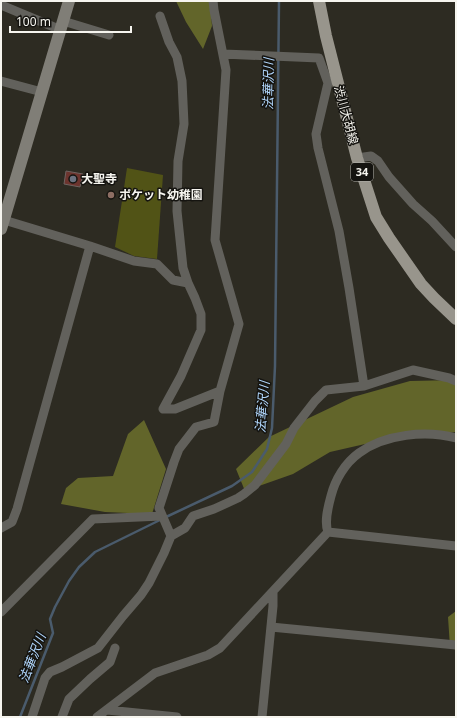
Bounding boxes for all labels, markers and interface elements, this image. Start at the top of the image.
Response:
scale bar [10,8,131,34]
text: 100 m [16,13,51,30]
water label: 法華沢川 [259,56,277,110]
street label: 渋川大胡線 [331,84,362,146]
road number: 34 [351,163,373,181]
place label: 大聖寺 [81,170,117,187]
marker: 大聖寺 [68,174,78,184]
place label: ポケット幼稚園 [119,186,203,203]
marker: ポケット幼稚園 [106,190,116,200]
water label: 法華沢川 [251,378,273,434]
water label: 法華沢川 [14,629,50,686]

